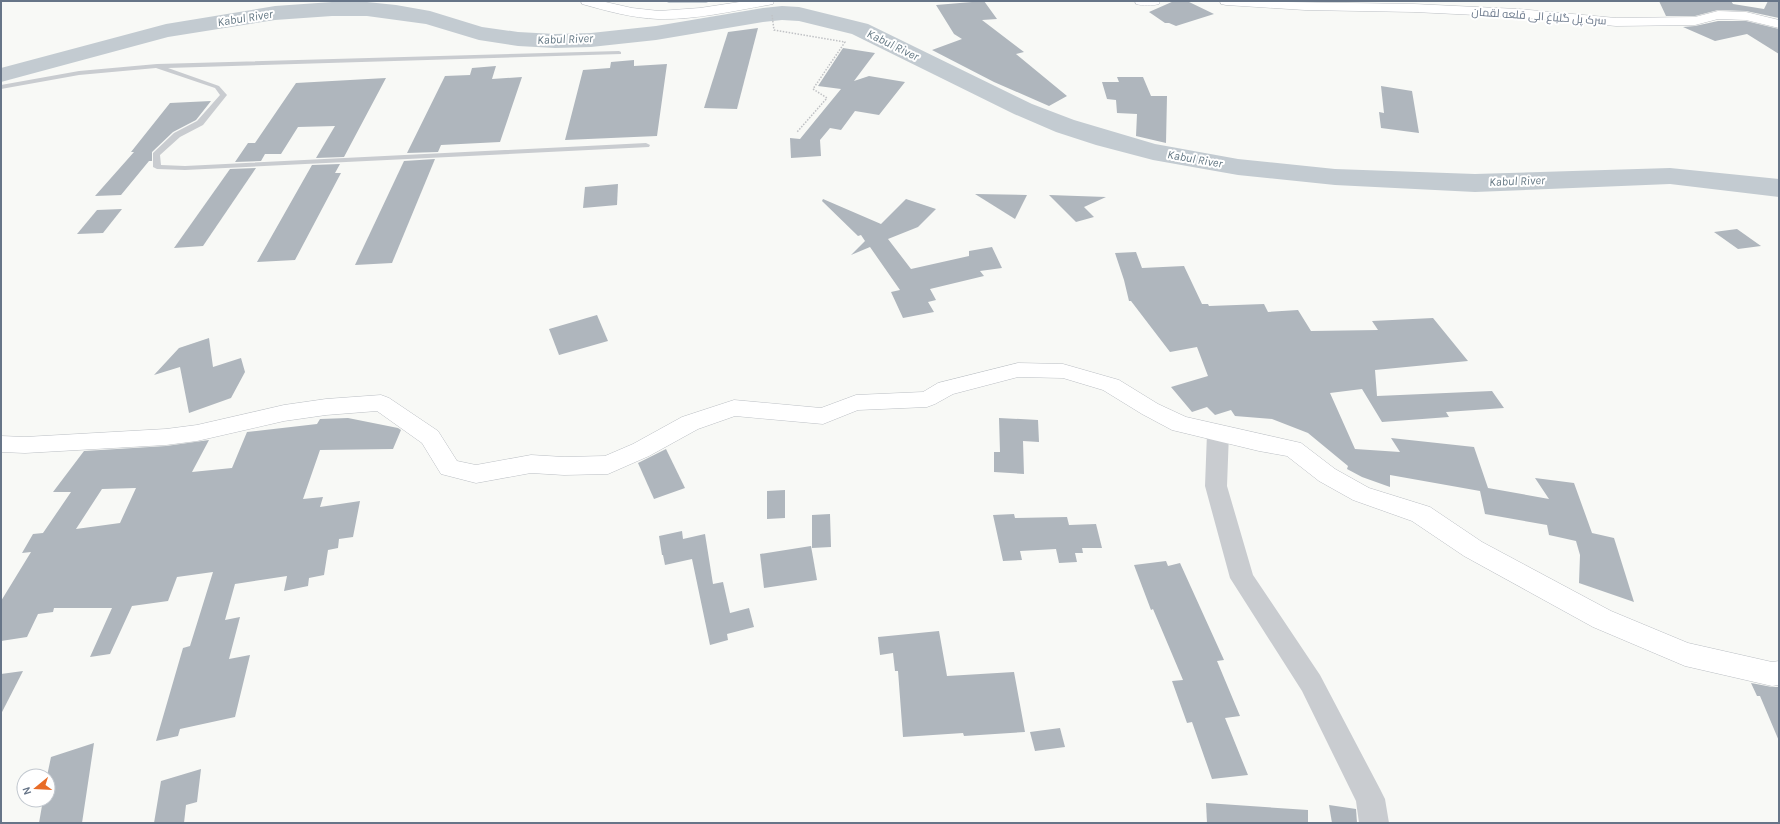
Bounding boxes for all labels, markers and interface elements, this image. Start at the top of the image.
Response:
street label: سرک پل گلباغ الی قلعه لقمان [1471,5,1607,29]
water label: Kabul River [216,7,275,29]
water label: Kabul River [865,26,922,64]
water label: Kabul River [537,31,594,47]
water label: Kabul River [1166,147,1225,171]
water label: Kabul River [1489,173,1546,189]
north arrow [16,768,56,808]
text: N [20,785,34,797]

